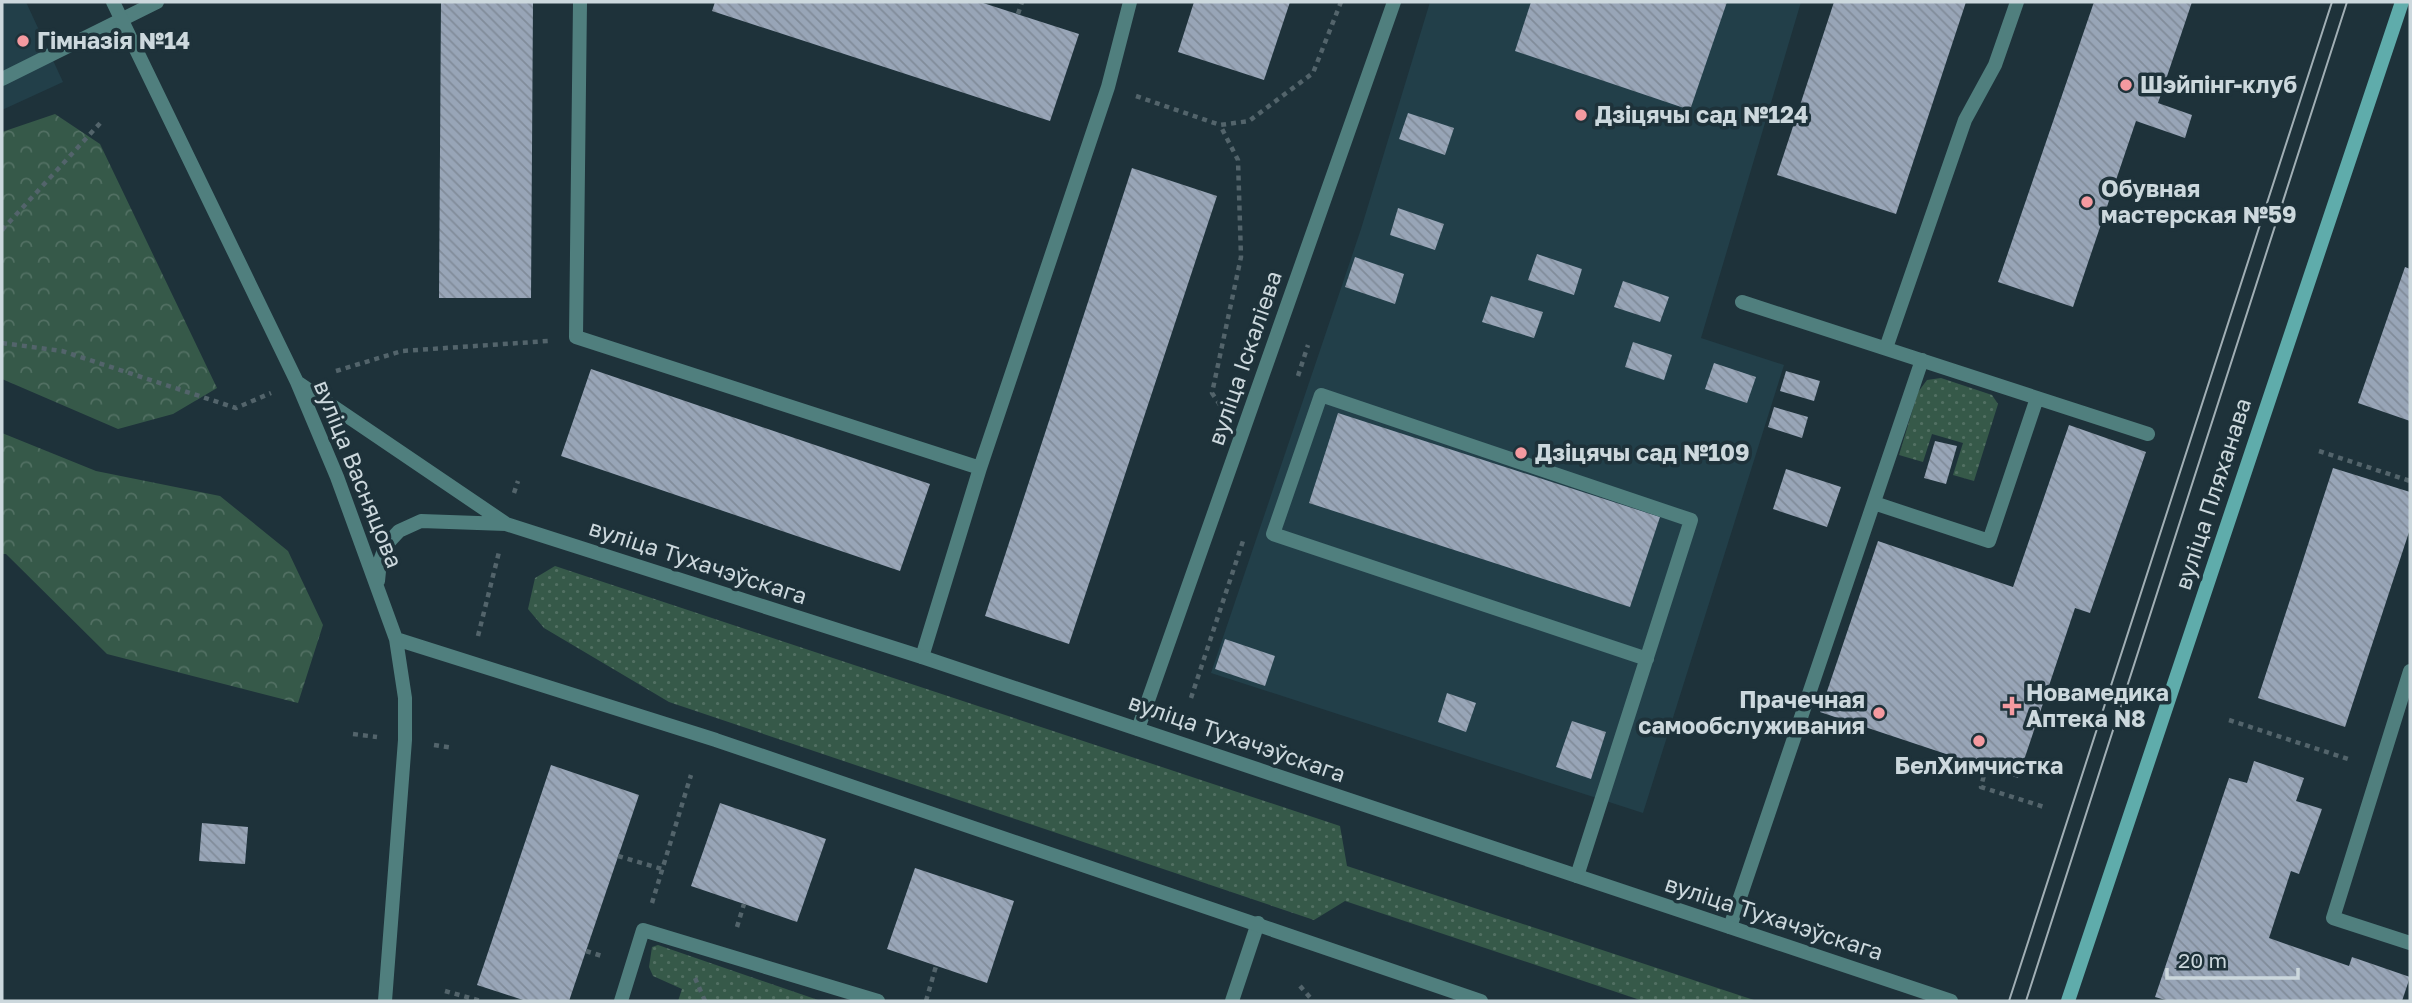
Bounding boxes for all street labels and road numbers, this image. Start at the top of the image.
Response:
street label: вуліца Іскаліева [1201,267,1287,449]
street label: вуліца Васняцова [308,376,409,572]
street label: вуліца Пляханава [2168,394,2256,593]
street label: вуліца Тухачэўскага [586,513,811,610]
street label: вуліца Тухачэўскага [1125,687,1350,787]
street label: вуліца Тухачэўскага [1662,869,1887,966]

